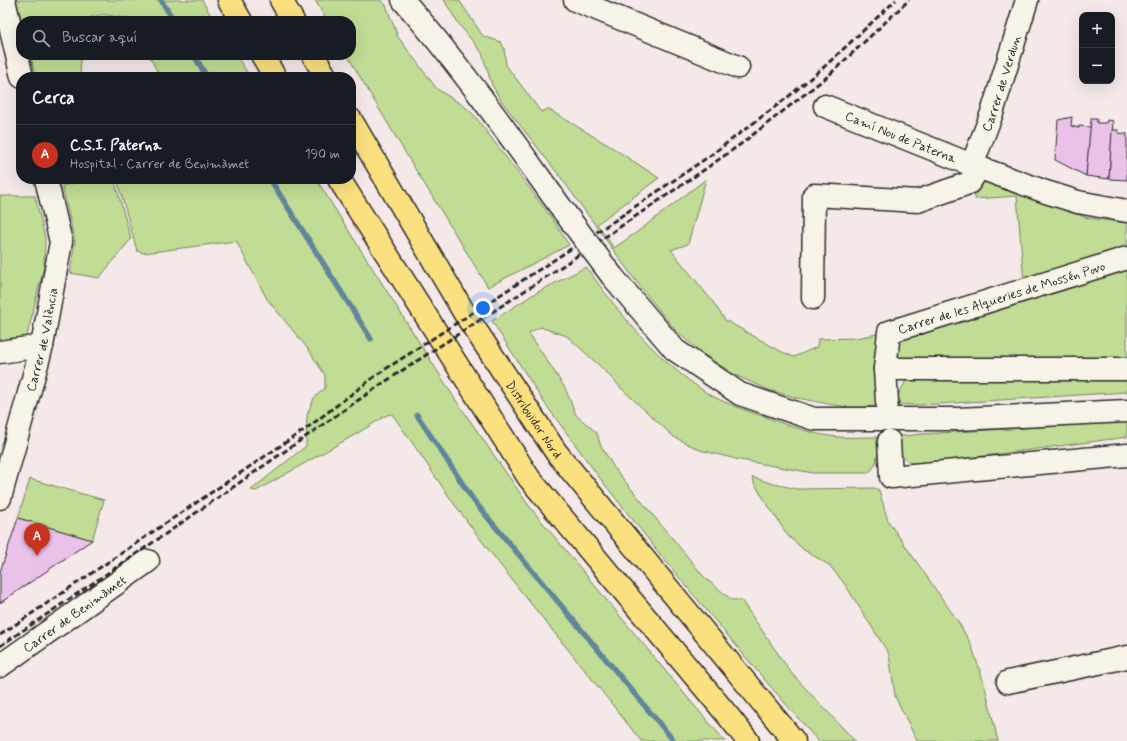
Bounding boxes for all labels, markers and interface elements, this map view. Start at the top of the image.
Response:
map controls [1079,12,1115,84]
button: + [1079,12,1115,48]
search box [16,16,356,60]
icon: search [30,27,52,49]
text: Buscar aquí [62,28,137,48]
street label: Carrer de Verdun [979,33,1026,134]
button: − [1079,48,1115,84]
text: Cerca [32,87,75,109]
street label: Camí Nou de Paterna [842,108,959,168]
text: C.S.I. Paterna [70,136,161,156]
text: A [41,146,49,163]
text: 190 m [305,146,340,163]
text: Hospital · Carrer de Benimàmet [70,156,249,173]
street label: Carrer de les Alqueries de Mossén Povo [896,258,1108,339]
street label: Carrer de València [23,286,62,394]
your location [473,298,493,318]
street label: Distribuïdor Nord [501,378,565,463]
pin: A [24,523,50,556]
street label: Carrer de Benimàmet [20,572,130,657]

